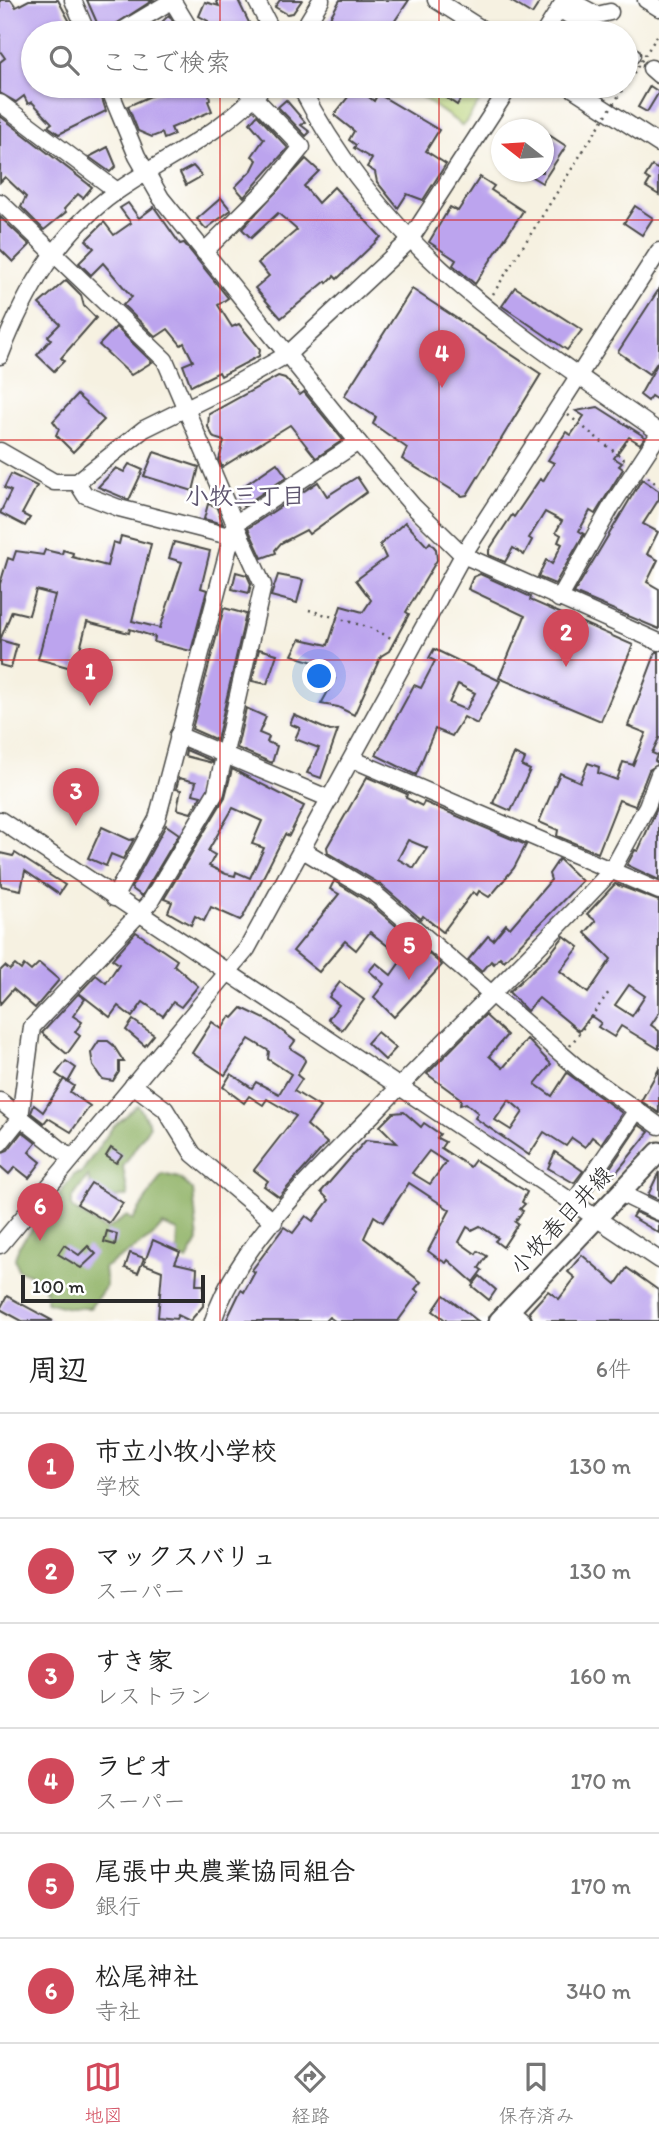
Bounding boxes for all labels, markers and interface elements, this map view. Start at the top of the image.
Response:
search box [21,21,638,98]
icon: search [45,41,83,79]
text: ここで検索 [101,46,231,78]
north arrow [491,119,554,182]
pin: 4 [419,330,465,388]
district label: 小牧三丁目 [185,481,305,510]
pin: 2 [543,609,589,667]
pin: 1 [67,648,113,706]
your location [302,659,336,693]
pin: 3 [53,768,99,826]
pin: 5 [386,922,432,980]
street label: 小牧春日井線 [504,1160,618,1280]
pin: 6 [17,1183,63,1241]
scale bar [21,1272,205,1304]
text: 100 m [32,1275,84,1298]
text: 周辺 [28,1351,88,1388]
text: 6件 [596,1355,631,1383]
text: 市立小牧小学校 [95,1435,277,1467]
text: 1 [46,1452,56,1480]
text: 130 m [569,1452,631,1480]
text: 学校 [95,1472,141,1500]
text: マックスバリュ [95,1540,277,1572]
text: 2 [45,1557,57,1585]
text: 130 m [569,1557,631,1585]
text: スーパー [95,1577,186,1605]
text: すき家 [95,1645,173,1677]
text: 3 [45,1662,57,1690]
text: 160 m [569,1662,631,1690]
text: レストラン [95,1682,212,1710]
text: ラピオ [95,1750,173,1782]
text: 4 [44,1767,58,1795]
text: 170 m [570,1767,631,1795]
text: スーパー [95,1787,186,1815]
text: 尾張中央農業協同組合 [95,1855,355,1887]
text: 5 [45,1872,57,1900]
text: 170 m [570,1872,631,1900]
text: 銀行 [95,1892,141,1920]
text: 松尾神社 [95,1960,199,1992]
text: 6 [45,1977,57,2005]
text: 340 m [566,1977,631,2005]
text: 寺社 [95,1997,141,2025]
tab: 地図 [84,2058,123,2127]
tab: 経路 [291,2058,330,2127]
tab: 保存済み [498,2058,575,2127]

